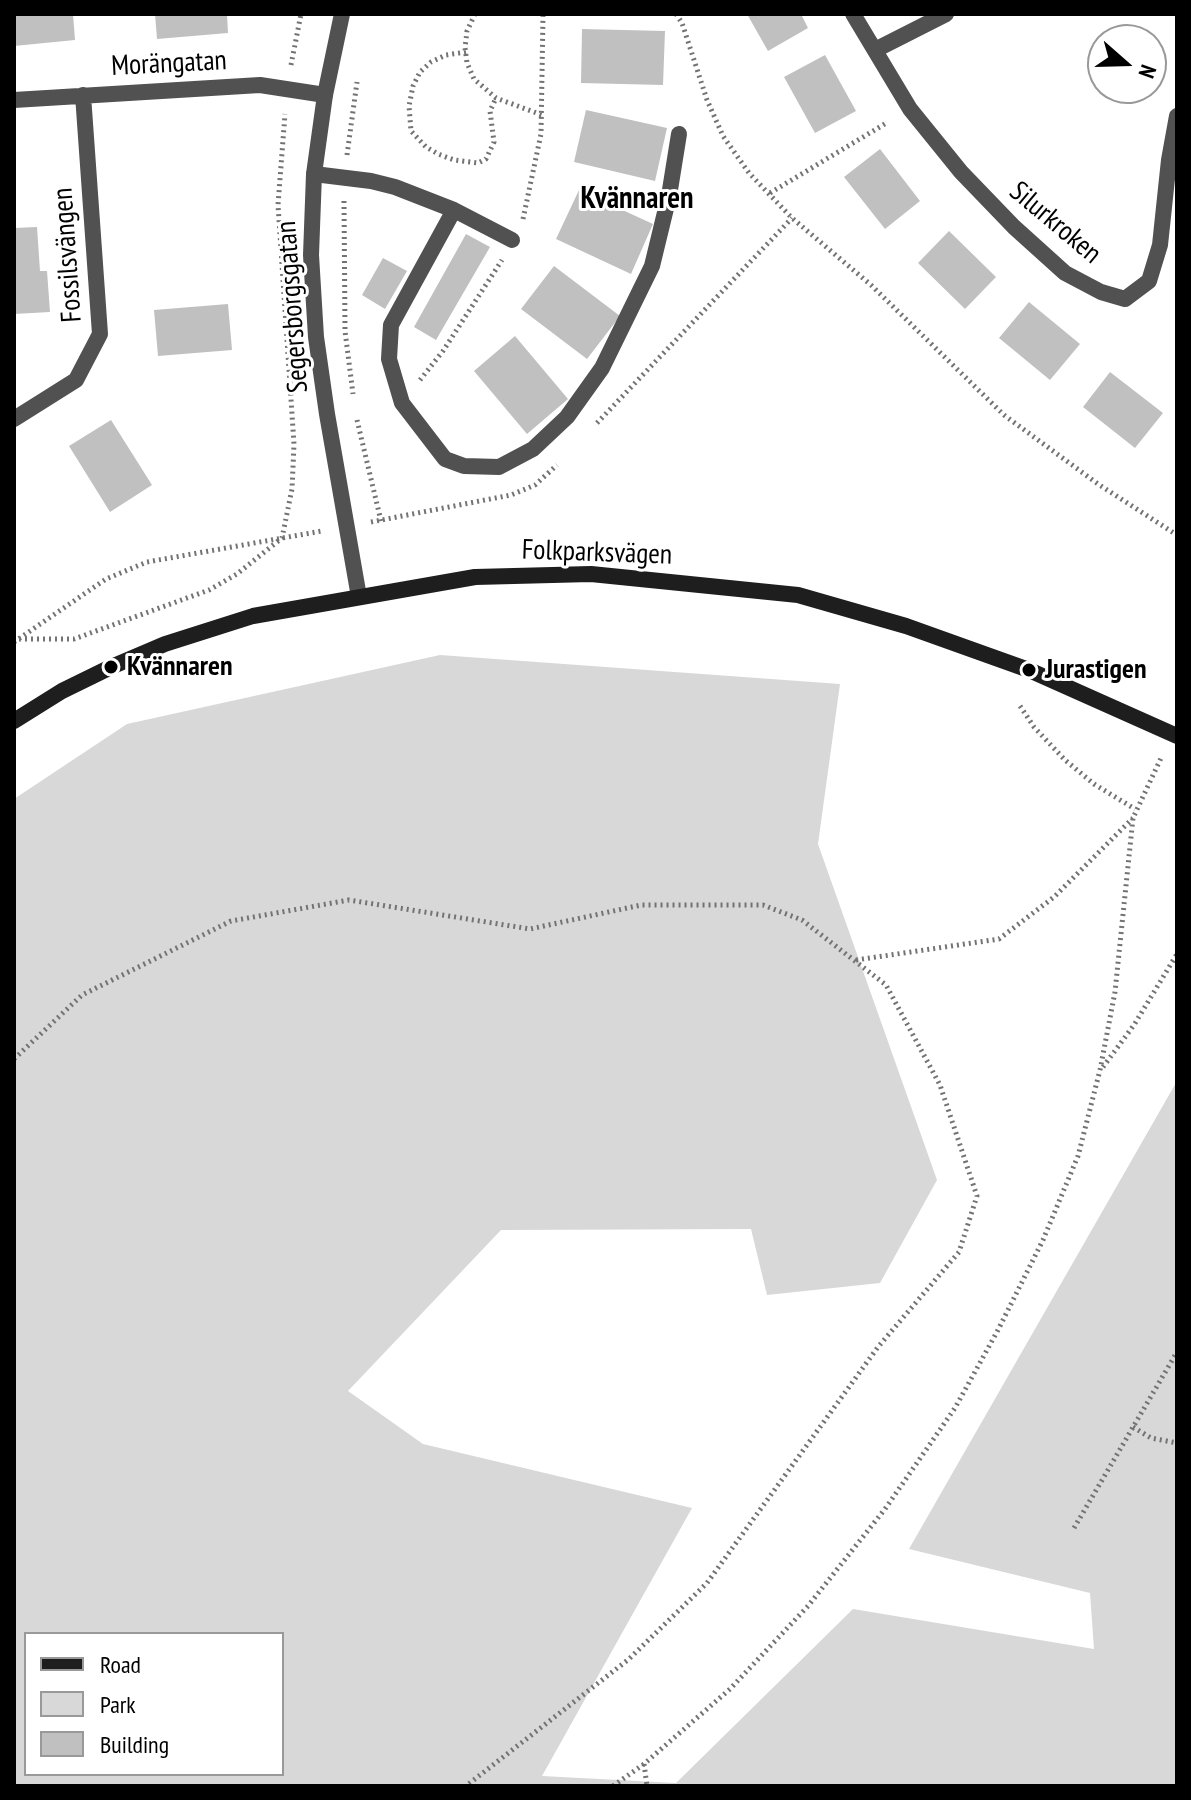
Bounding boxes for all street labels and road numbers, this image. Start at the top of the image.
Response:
street label: Morängatan [110,44,228,84]
street label: Silurkroken [1002,175,1108,271]
street label: Fossilsvängen [47,187,89,323]
street label: Segersborgsgatan [270,220,316,394]
street label: Folkparksvägen [521,534,673,572]

